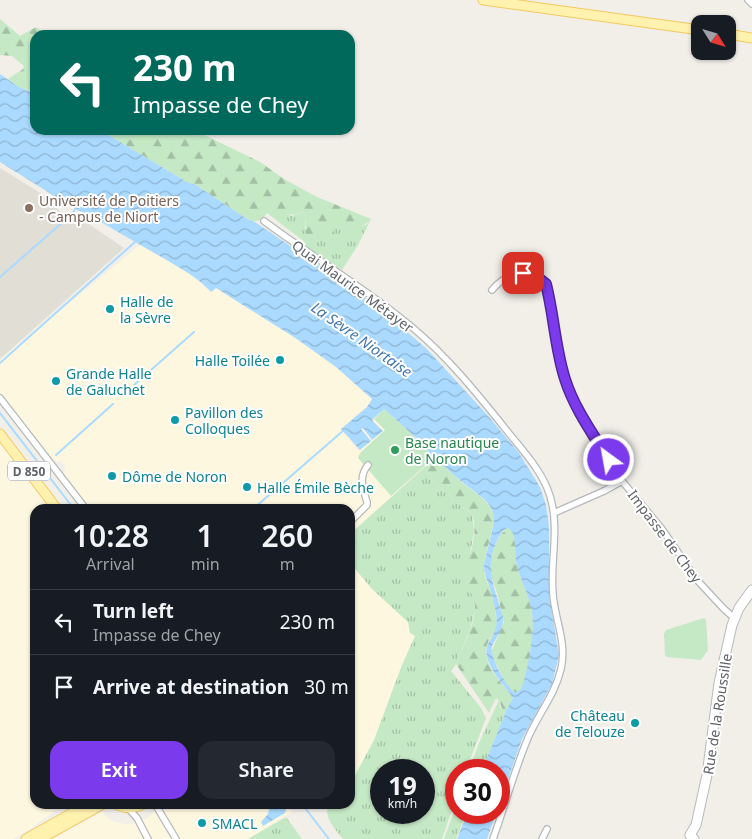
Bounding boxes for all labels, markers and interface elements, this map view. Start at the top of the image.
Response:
north arrow [691,15,736,60]
map controls [691,15,736,60]
text: 230 m [133,44,236,91]
icon: left [50,50,115,115]
text: Impasse de Chey [133,89,308,119]
place label: Université de Poitiers - Campus de Niort [39,191,179,226]
marker: Université de Poitiers - Campus de Niort [23,202,35,214]
street label: Quai Maurice Métayer [288,235,418,337]
pin [502,252,544,294]
icon: arrive [509,259,537,287]
place label: Halle de la Sèvre [120,292,174,327]
water label: La Sèvre Niortaise [308,297,417,382]
marker: Halle de la Sèvre [104,303,116,315]
place label: Halle Toilée [195,351,270,370]
marker: Halle Toilée [274,354,286,366]
place label: Grande Halle de Galuchet [66,364,152,399]
marker: Grande Halle de Galuchet [50,375,62,387]
place label: Pavillon des Colloques [185,403,264,438]
marker: Pavillon des Colloques [169,414,181,426]
place label: Base nautique de Noron [405,433,499,468]
position arrow [582,433,634,485]
marker: Base nautique de Noron [389,444,401,456]
road number: D 850 [8,462,50,481]
place label: Dôme de Noron [122,467,227,486]
marker: Dôme de Noron [106,470,118,482]
place label: Halle Émile Bèche [257,478,374,497]
marker: Halle Émile Bèche [241,481,253,493]
street label: Impasse de Chey [624,486,707,587]
text: 10:28 [72,515,149,556]
text: 1 [197,515,214,556]
text: 260 [262,515,313,556]
text: Arrival [86,553,135,575]
text: min [191,553,220,575]
text: m [280,553,295,575]
text: Turn left [93,598,174,624]
icon: left [50,608,78,636]
text: 230 m [280,609,335,635]
text: Impasse de Chey [93,624,221,646]
street label: Rue de la Roussille [698,652,736,776]
icon: arrive [50,673,78,701]
text: Arrive at destination [93,674,289,700]
text: 30 m [304,674,349,700]
place label: Château de Telouze [555,706,625,741]
marker: Château de Telouze [629,717,641,729]
button: Exit [50,741,188,799]
button: Share [198,741,335,799]
speed limit sign: 30 [445,759,510,824]
text: 19 [388,768,417,802]
text: km/h [388,795,417,812]
place label: SMACL [212,814,257,833]
marker: SMACL [196,817,208,829]

